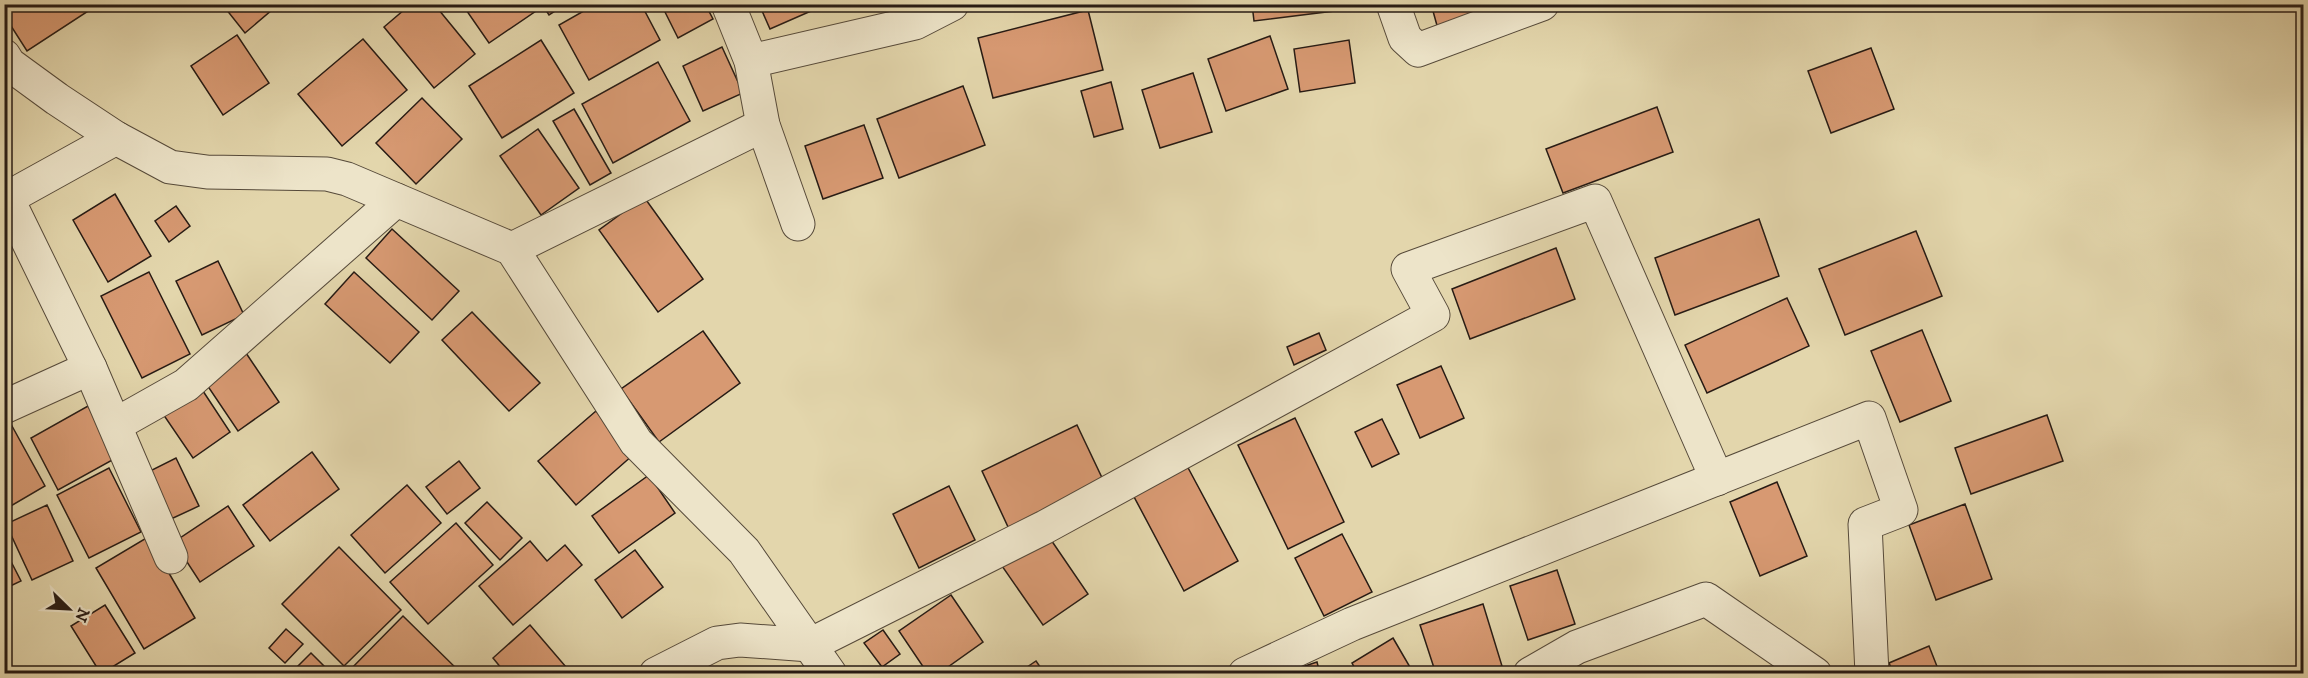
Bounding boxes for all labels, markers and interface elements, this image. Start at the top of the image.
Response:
north arrow [39,579,99,639]
text: N [70,605,94,625]

